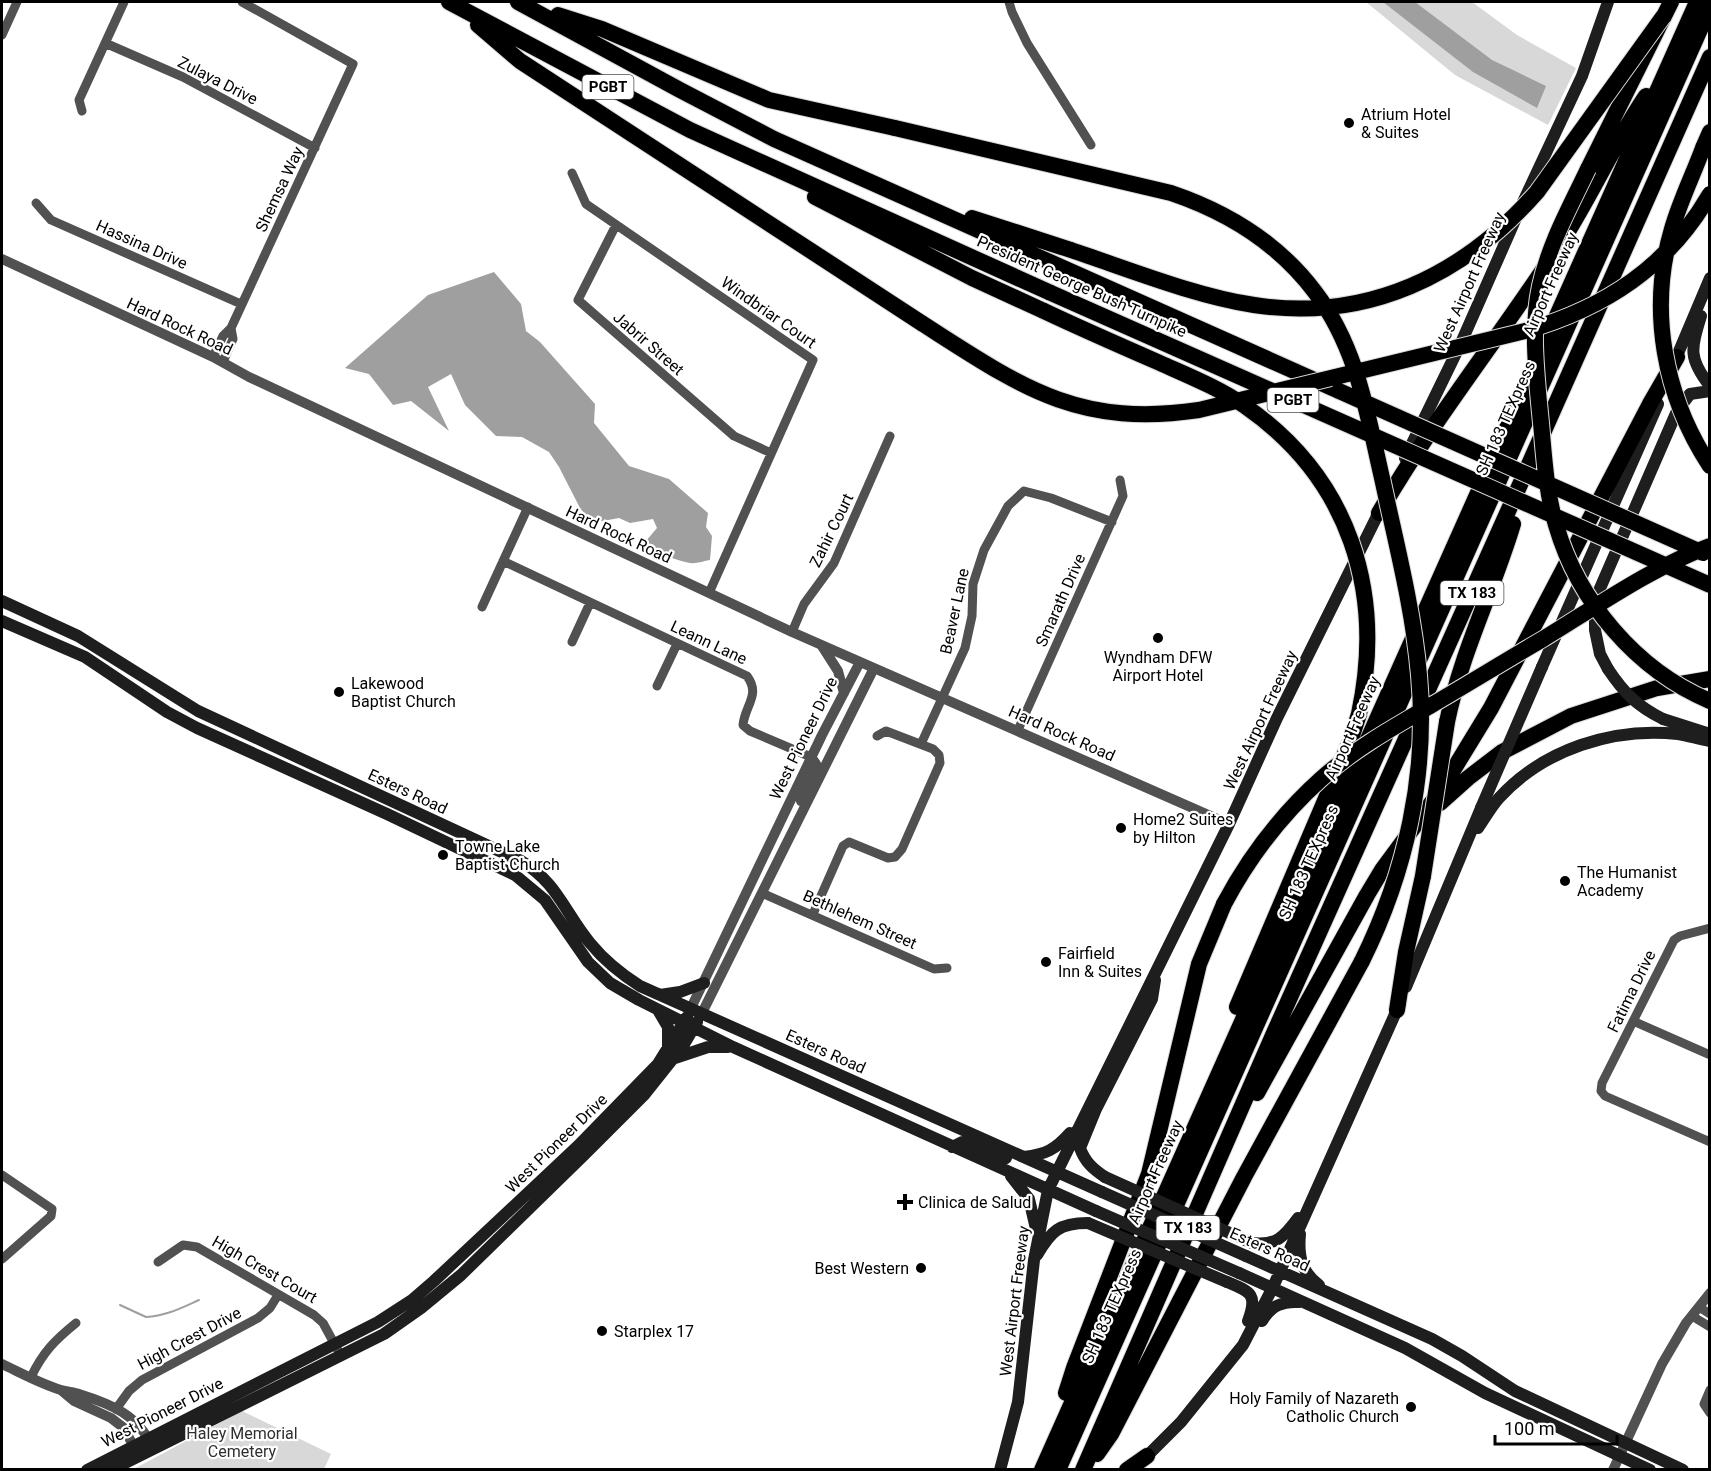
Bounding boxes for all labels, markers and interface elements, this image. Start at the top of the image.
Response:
street label: Zulaya Drive [175,52,261,109]
road number: PGBT [582,75,634,99]
place label: Atrium Hotel & Suites [1361,105,1451,142]
marker: Atrium Hotel & Suites [1342,116,1356,130]
street label: Shemsa Way [251,143,308,235]
street label: West Airport Freeway [1430,209,1509,355]
street label: Hassina Drive [93,216,190,273]
street label: Airport Freeway [1519,229,1582,339]
street label: President George Bush Turnpike [974,232,1190,341]
street label: Windbriar Court [717,273,820,352]
street label: Hard Rock Road [124,294,236,359]
street label: Jabrir Street [609,308,688,379]
street label: SH 183 TEXpress [1472,358,1539,478]
road number: PGBT [1268,388,1318,412]
street label: Zahir Court [805,490,857,570]
street label: Hard Rock Road [563,502,675,567]
street label: Smarath Drive [1031,551,1089,650]
street label: Beaver Lane [936,566,973,656]
road number: TX 183 [1440,581,1504,605]
street label: Leann Lane [668,616,750,668]
marker: Wyndham DFW Airport Hotel [1151,631,1165,645]
street label: West Airport Freeway [1220,647,1301,793]
place label: Wyndham DFW Airport Hotel [1104,648,1212,685]
street label: Airport Freeway [1321,673,1384,783]
place label: Lakewood Baptist Church [351,674,456,711]
street label: West Pioneer Drive [766,674,841,803]
marker: Lakewood Baptist Church [332,685,346,699]
street label: Hard Rock Road [1006,701,1118,765]
street label: Esters Road [365,765,451,818]
street label: SH 183 TEXpress [1275,802,1342,922]
place label: Home2 Suites by Hilton [1133,810,1233,847]
marker: Home2 Suites by Hilton [1114,821,1128,835]
place label: Towne Lake Baptist Church [455,837,560,874]
marker: Towne Lake Baptist Church [436,848,450,862]
place label: The Humanist Academy [1577,863,1677,900]
marker: The Humanist Academy [1558,874,1572,888]
street label: Bethlehem Street [800,886,920,953]
place label: Fairfield Inn & Suites [1058,944,1142,981]
street label: Fatima Drive [1603,947,1660,1035]
marker: Fairfield Inn & Suites [1039,955,1053,969]
street label: Esters Road [783,1025,869,1078]
street label: West Pioneer Drive [501,1090,611,1197]
street label: Airport Freeway [1124,1117,1187,1227]
marker: Clinica de Salud [896,1193,914,1211]
place label: Clinica de Salud [918,1193,1031,1212]
road number: TX 183 [1156,1216,1220,1240]
street label: Esters Road [1227,1223,1313,1276]
street label: West Airport Freeway [996,1224,1033,1378]
street label: High Crest Court [209,1232,321,1307]
street label: SH 183 TEXpress [1078,1246,1145,1366]
place label: Best Western [814,1259,909,1278]
marker: Best Western [914,1261,928,1275]
street label: High Crest Drive [134,1303,244,1374]
place label: Starplex 17 [614,1322,694,1341]
marker: Starplex 17 [595,1324,609,1338]
street label: West Pioneer Drive [98,1374,226,1451]
place label: Holy Family of Nazareth Catholic Church [1229,1389,1399,1426]
marker: Holy Family of Nazareth Catholic Church [1404,1400,1418,1414]
scale bar [1495,1408,1616,1446]
text: 100 m [1504,1418,1555,1439]
park label: Haley Memorial Cemetery [186,1424,298,1461]

